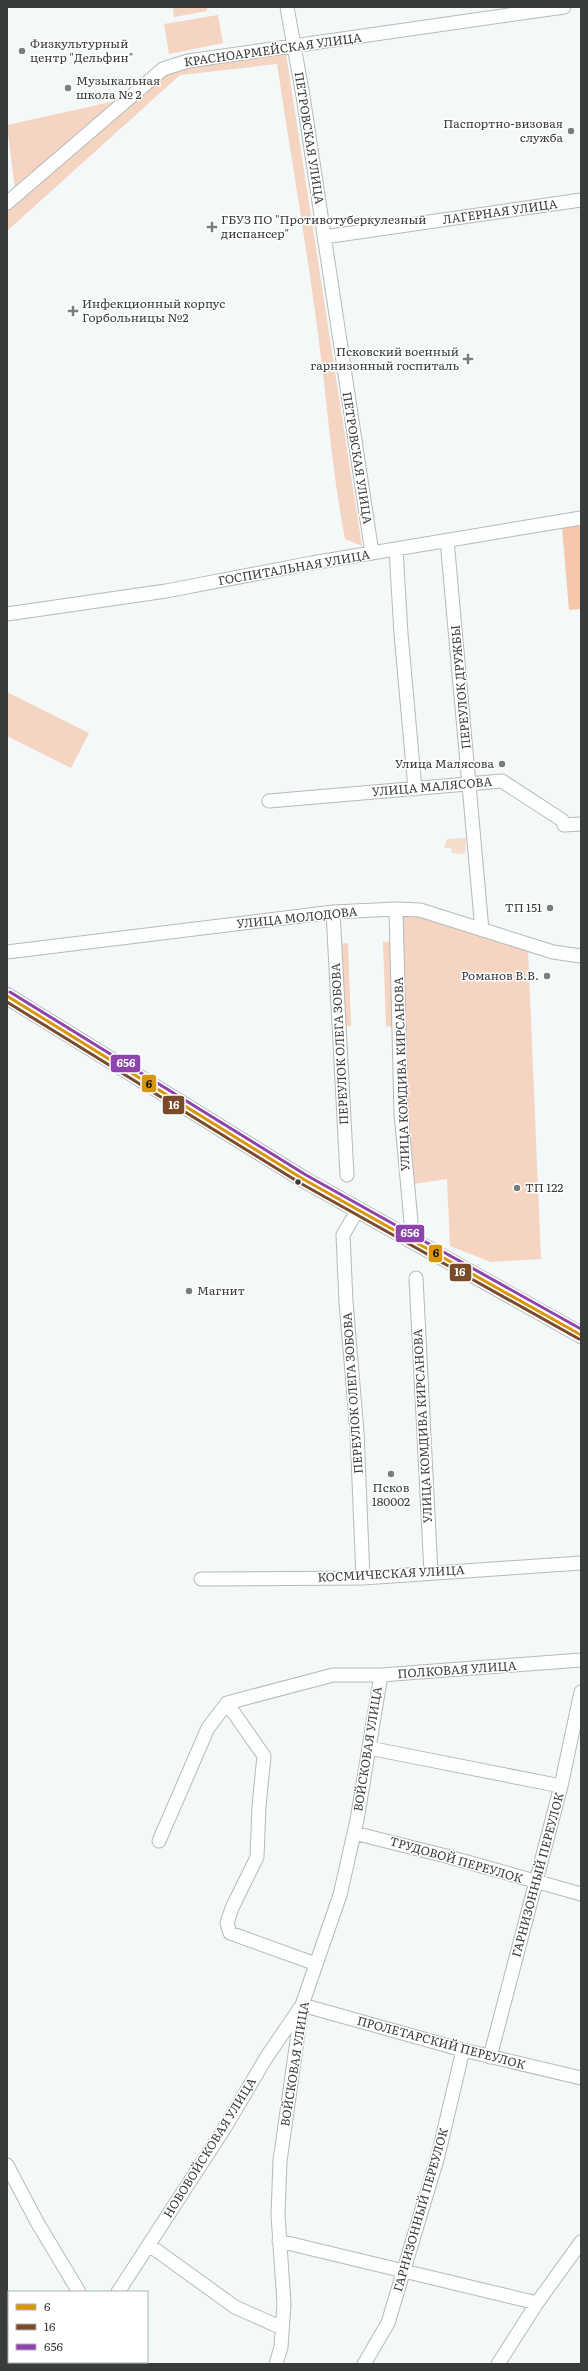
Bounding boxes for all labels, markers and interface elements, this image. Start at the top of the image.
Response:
street label: КРАСНОАРМЕЙСКАЯ УЛИЦА [183,28,363,70]
place label: Физкультурный центр "Дельфин" [30,34,133,66]
marker: Физкультурный центр "Дельфин" [17,46,27,56]
street label: ПЕТРОВСКАЯ УЛИЦА [291,70,329,205]
place label: Музыкальная школа № 2 [76,71,160,103]
marker: Музыкальная школа № 2 [63,83,73,93]
place label: Паспортно-визовая служба [443,114,564,146]
marker: Паспортно-визовая служба [566,126,576,136]
street label: ЛАГЕРНАЯ УЛИЦА [441,194,559,228]
place label: ГБУЗ ПО "Противотуберкулезный диспансер" [221,210,426,242]
marker: ГБУЗ ПО "Противотуберкулезный диспансер" [206,221,218,233]
place label: Инфекционный корпус Горбольницы №2 [82,294,225,326]
marker: Инфекционный корпус Горбольницы №2 [67,305,79,317]
place label: Псковский военный гарнизонный госпиталь [310,342,459,374]
marker: Псковский военный гарнизонный госпиталь [462,353,474,365]
street label: ПЕТРОВСКАЯ УЛИЦА [339,390,377,525]
street label: ГОСПИТАЛЬНАЯ УЛИЦА [216,545,371,589]
street label: ПЕРЕУЛОК ДРУЖБЫ [446,624,474,750]
place label: Улица Малясова [395,754,495,772]
marker: Улица Малясова [497,759,507,769]
street label: УЛИЦА МАЛЯСОВА [371,772,493,800]
place label: ТП 151 [505,898,542,916]
street label: УЛИЦА МОЛОДОВА [235,902,358,932]
marker: ТП 151 [545,903,555,913]
street label: ПЕРЕУЛОК ОЛЕГА ЗОБОВА [326,962,352,1126]
place label: Романов В.В. [461,966,539,984]
marker: Романов В.В. [542,971,552,981]
street label: УЛИЦА КОМДИВА КИРСАНОВА [389,976,413,1172]
line badge: 656 [110,1054,141,1073]
text: 656 [117,1054,136,1070]
line badge: 6 [141,1074,157,1093]
text: 6 [146,1075,153,1091]
line badge: 16 [162,1095,185,1115]
text: 16 [169,1096,180,1112]
unlabelled marker [293,1177,303,1187]
place label: ТП 122 [525,1178,563,1196]
marker: ТП 122 [512,1183,522,1193]
line badge: 656 [395,1224,425,1243]
text: 656 [401,1224,420,1240]
line badge: 6 [428,1244,443,1263]
text: 6 [433,1244,440,1260]
line badge: 16 [449,1263,472,1282]
text: 16 [455,1263,466,1279]
place label: Магнит [197,1281,245,1299]
marker: Магнит [184,1286,194,1296]
street label: ПЕРЕУЛОК ОЛЕГА ЗОБОВА [337,1311,367,1475]
street label: УЛИЦА КОМДИВА КИРСАНОВА [408,1328,436,1524]
marker: Псков 180002 [386,1469,396,1479]
place label: Псков 180002 [372,1478,410,1510]
street label: КОСМИЧЕСКАЯ УЛИЦА [317,1560,465,1586]
street label: ПОЛКОВАЯ УЛИЦА [397,1656,517,1682]
street label: ВОЙСКОВАЯ УЛИЦА [348,1685,386,1813]
street label: ГАРНИЗОННЫЙ ПЕРЕУЛОК [506,1790,568,1959]
street label: ТРУДОВОЙ ПЕРЕУЛОК [388,1831,525,1887]
street label: ВОЙСКОВАЯ УЛИЦА [275,2000,313,2128]
street label: ПРОЛЕТАРСКИЙ ПЕРЕУЛОК [355,2011,528,2073]
street label: НОВОВОЙСКОВАЯ УЛИЦА [158,2074,260,2221]
street label: ГАРНИЗОННЫЙ ПЕРЕУЛОК [388,2125,452,2294]
legend [8,2291,148,2363]
text: 6 [44,2297,51,2315]
text: 16 [44,2317,56,2335]
text: 656 [44,2337,64,2355]

